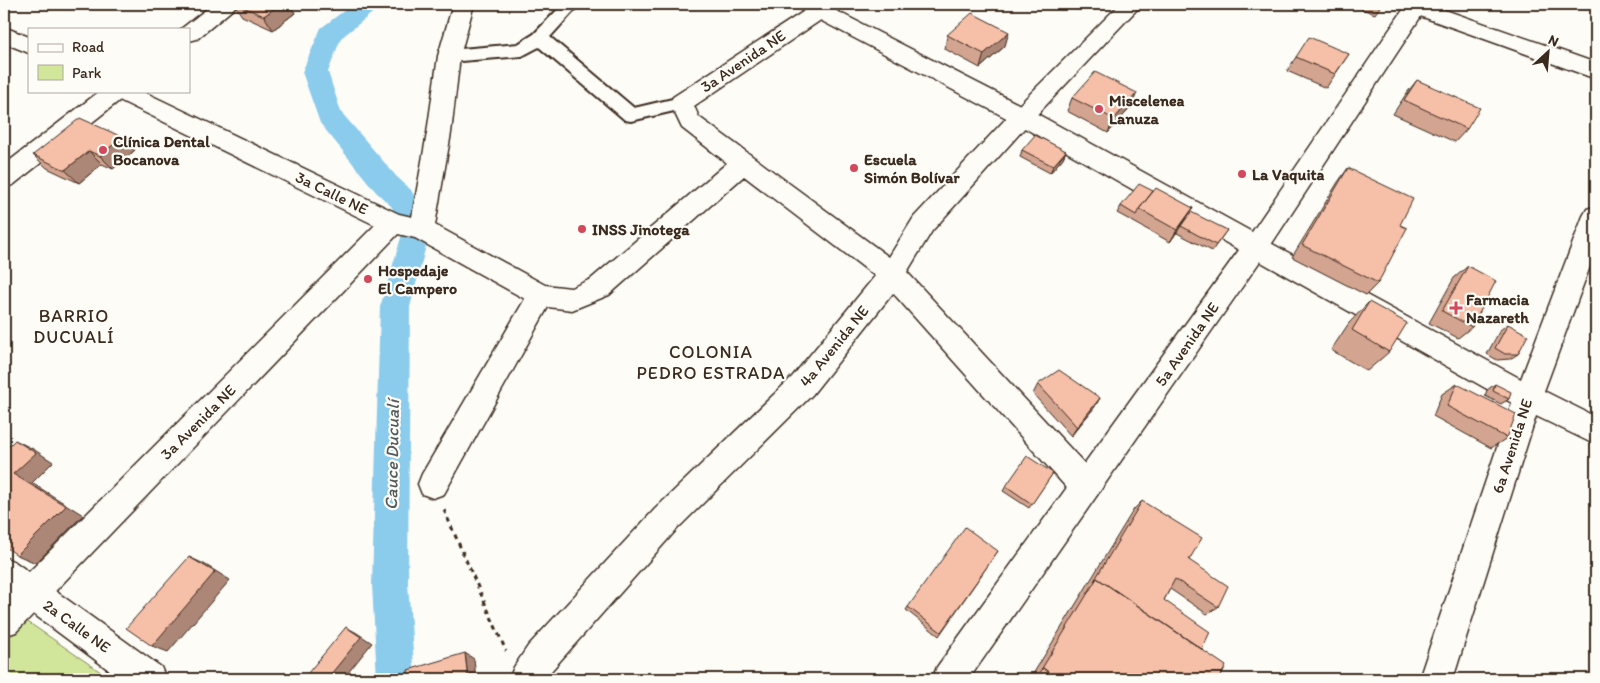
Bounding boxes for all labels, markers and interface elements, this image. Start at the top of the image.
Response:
street label: 3a Avenida NE [697,25,789,96]
legend [28,28,190,92]
north arrow [1522,28,1572,78]
text: N [1546,31,1561,50]
text: Road [72,38,105,56]
text: Park [72,64,102,82]
place label: Miscelenea Lanuza [1109,91,1185,128]
marker: Miscelenea Lanuza [1093,103,1105,115]
place label: Clínica Dental Bocanova [113,132,210,169]
marker: Clínica Dental Bocanova [97,144,109,156]
place label: Escuela Simón Bolívar [864,150,960,187]
marker: Escuela Simón Bolívar [848,162,860,174]
place label: La Vaquita [1252,165,1324,185]
street label: 3a Calle NE [292,167,372,219]
marker: La Vaquita [1236,168,1248,180]
place label: INSS Jinotega [592,220,690,240]
marker: INSS Jinotega [576,223,588,235]
place label: Hospedaje El Campero [378,261,457,299]
marker: Hospedaje El Campero [362,273,374,285]
place label: Farmacia Nazareth [1466,290,1530,327]
street label: 5a Avenida NE [1151,298,1223,390]
street label: 4a Avenida NE [795,301,873,391]
marker: Farmacia Nazareth [1450,302,1462,314]
district label: BARRIO DUCUALÍ [33,305,115,348]
district label: COLONIA PEDRO ESTRADA [637,341,785,384]
street label: 3a Avenida NE [156,380,240,464]
water label: Cauce Ducualí [380,396,404,510]
street label: 6a Avenida NE [1488,396,1536,496]
street label: 2a Calle NE [40,595,114,657]

